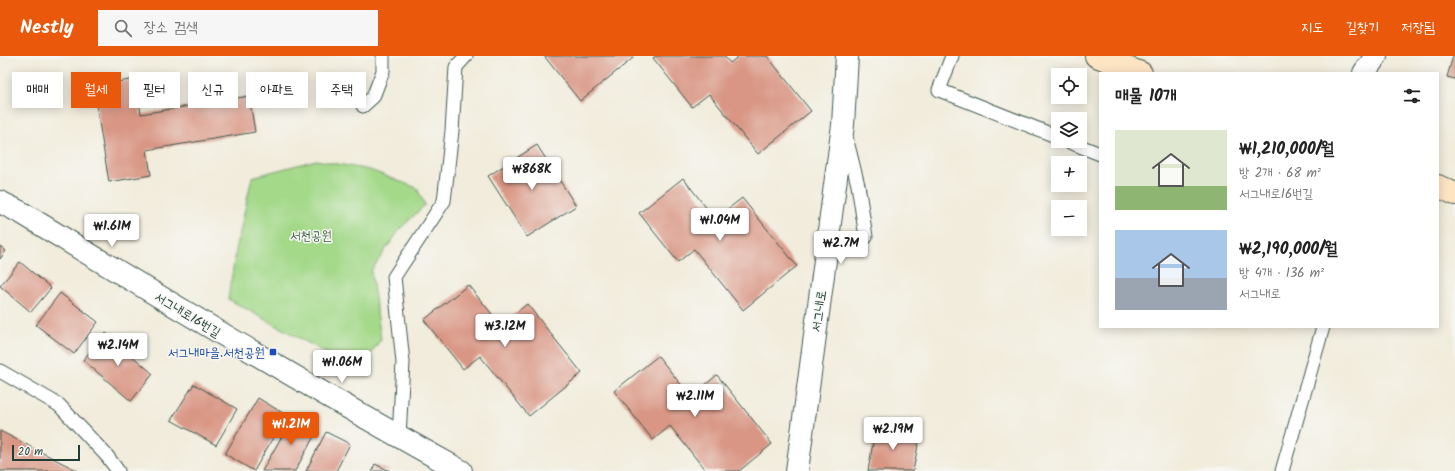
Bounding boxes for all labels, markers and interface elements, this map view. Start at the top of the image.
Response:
search box [98,10,378,46]
text: Nestly [20,13,74,43]
text: 장소 검색 [144,16,198,40]
icon: search [112,17,134,39]
text: 지도 [1301,17,1323,39]
text: 길찾기 [1345,17,1379,39]
text: 저장됨 [1401,17,1435,39]
map controls [1051,68,1087,236]
button: locate [1051,68,1087,104]
chip: 매매 [12,72,63,108]
chip: 월세 [71,72,121,108]
chip: 필터 [129,72,180,108]
chip: 신규 [188,72,238,108]
chip: 아파트 [246,72,308,108]
chip: 주택 [316,72,366,108]
text: 매물 10개 [1115,83,1176,110]
icon: filters [1401,85,1423,107]
button: layers [1051,112,1087,148]
text: ₩1,210,000/월 [1239,136,1334,163]
icon: home [1147,146,1195,194]
button: + [1051,156,1087,192]
pin: ₩868K [504,157,560,191]
text: ₩868K [512,159,552,180]
text: 방 2개 · 68 m² [1239,163,1321,184]
text: 서그내로16번길 [1239,184,1313,205]
button: − [1051,200,1087,236]
pin: ₩1.04M [687,208,753,242]
text: ₩1.04M [700,210,740,231]
pin: ₩1.61M [79,214,145,248]
text: ₩1.61M [93,216,131,237]
park label: 서천공원 [290,226,332,247]
pin: ₩2.7M [813,231,869,265]
text: ₩2.7M [823,233,859,254]
text: ₩2,190,000/월 [1239,236,1338,263]
icon: home [1147,246,1195,294]
text: 방 4개 · 136 m² [1239,263,1324,284]
text: 서그내로 [1239,284,1281,305]
street label: 서그내로16번길 [150,287,224,343]
street label: 서그내로 [806,289,833,333]
pin: ₩3.12M [472,314,538,348]
text: ₩3.12M [484,316,526,337]
pin: ₩2.14M [85,333,151,367]
text: ₩2.14M [97,335,139,356]
place label: 서그내마을.서천공원 [168,343,265,364]
marker: 서그내마을.서천공원 [268,347,278,357]
pin: ₩1.06M [309,350,375,384]
text: ₩1.06M [322,352,362,373]
pin: ₩2.11M [662,384,728,418]
text: ₩2.11M [676,386,714,407]
pin: ₩1.21M [258,412,324,446]
text: ₩1.21M [272,414,310,435]
pin: ₩2.19M [860,417,926,451]
text: ₩2.19M [873,419,913,440]
scale bar [12,443,80,462]
text: 20 m [18,443,43,461]

